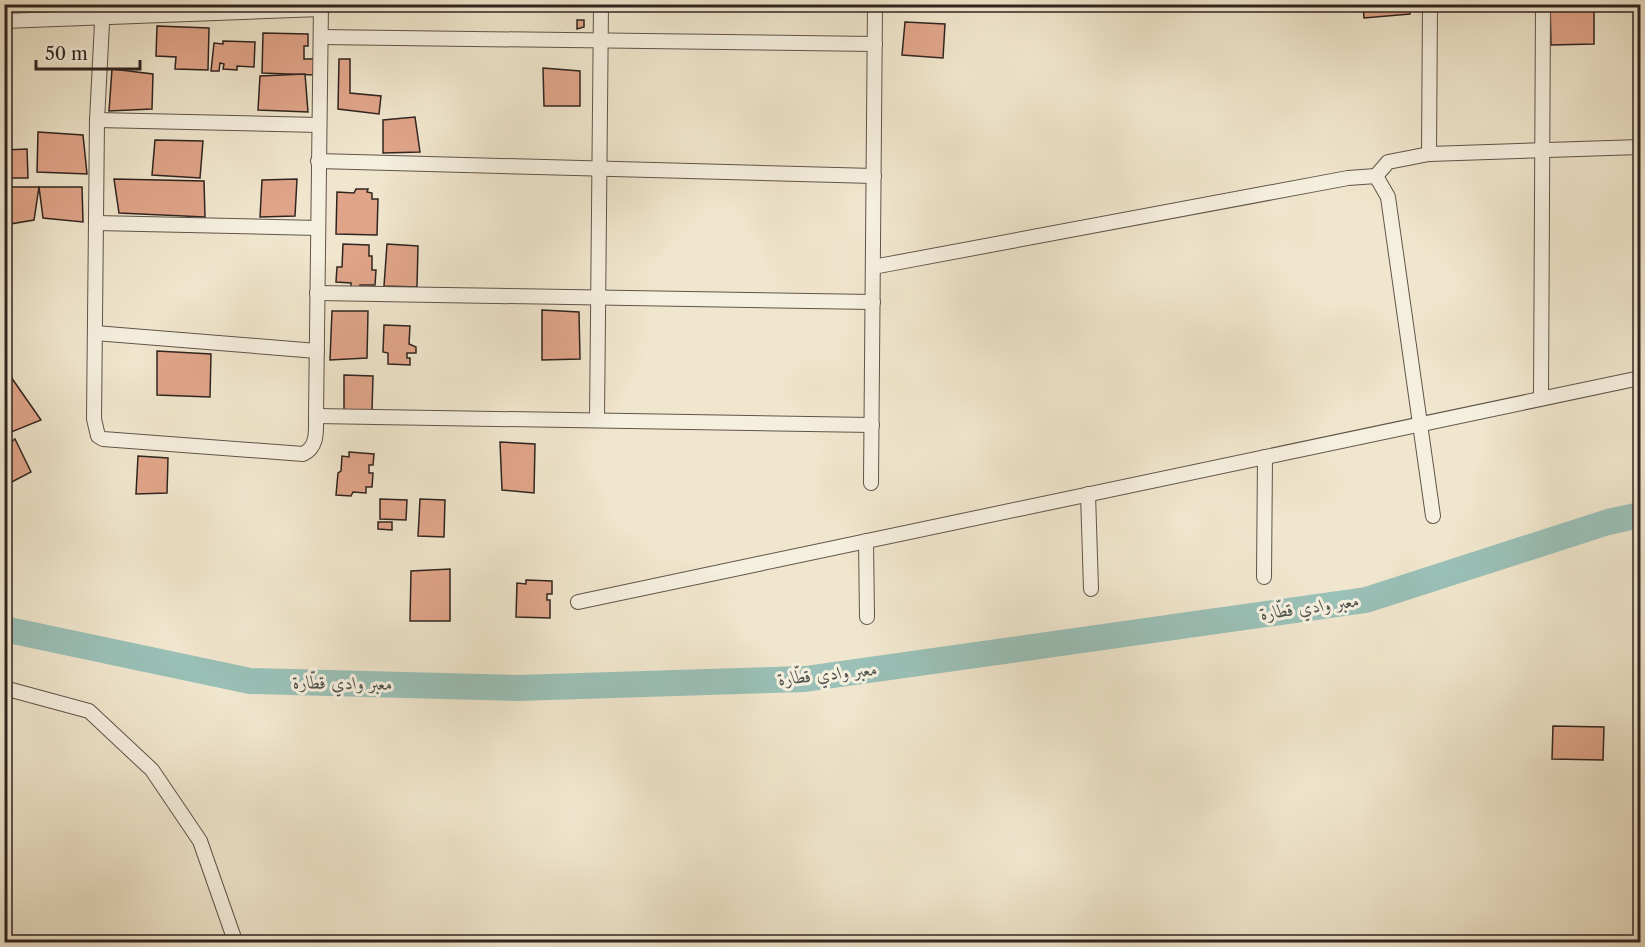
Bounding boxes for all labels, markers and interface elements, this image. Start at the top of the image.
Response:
scale bar [36,33,140,71]
text: 50 m [45,43,88,65]
water label: معبر وادي قطّارة [1258,587,1361,629]
water label: معبر وادي قطّارة [776,656,879,694]
water label: معبر وادي قطّارة [292,669,393,699]

